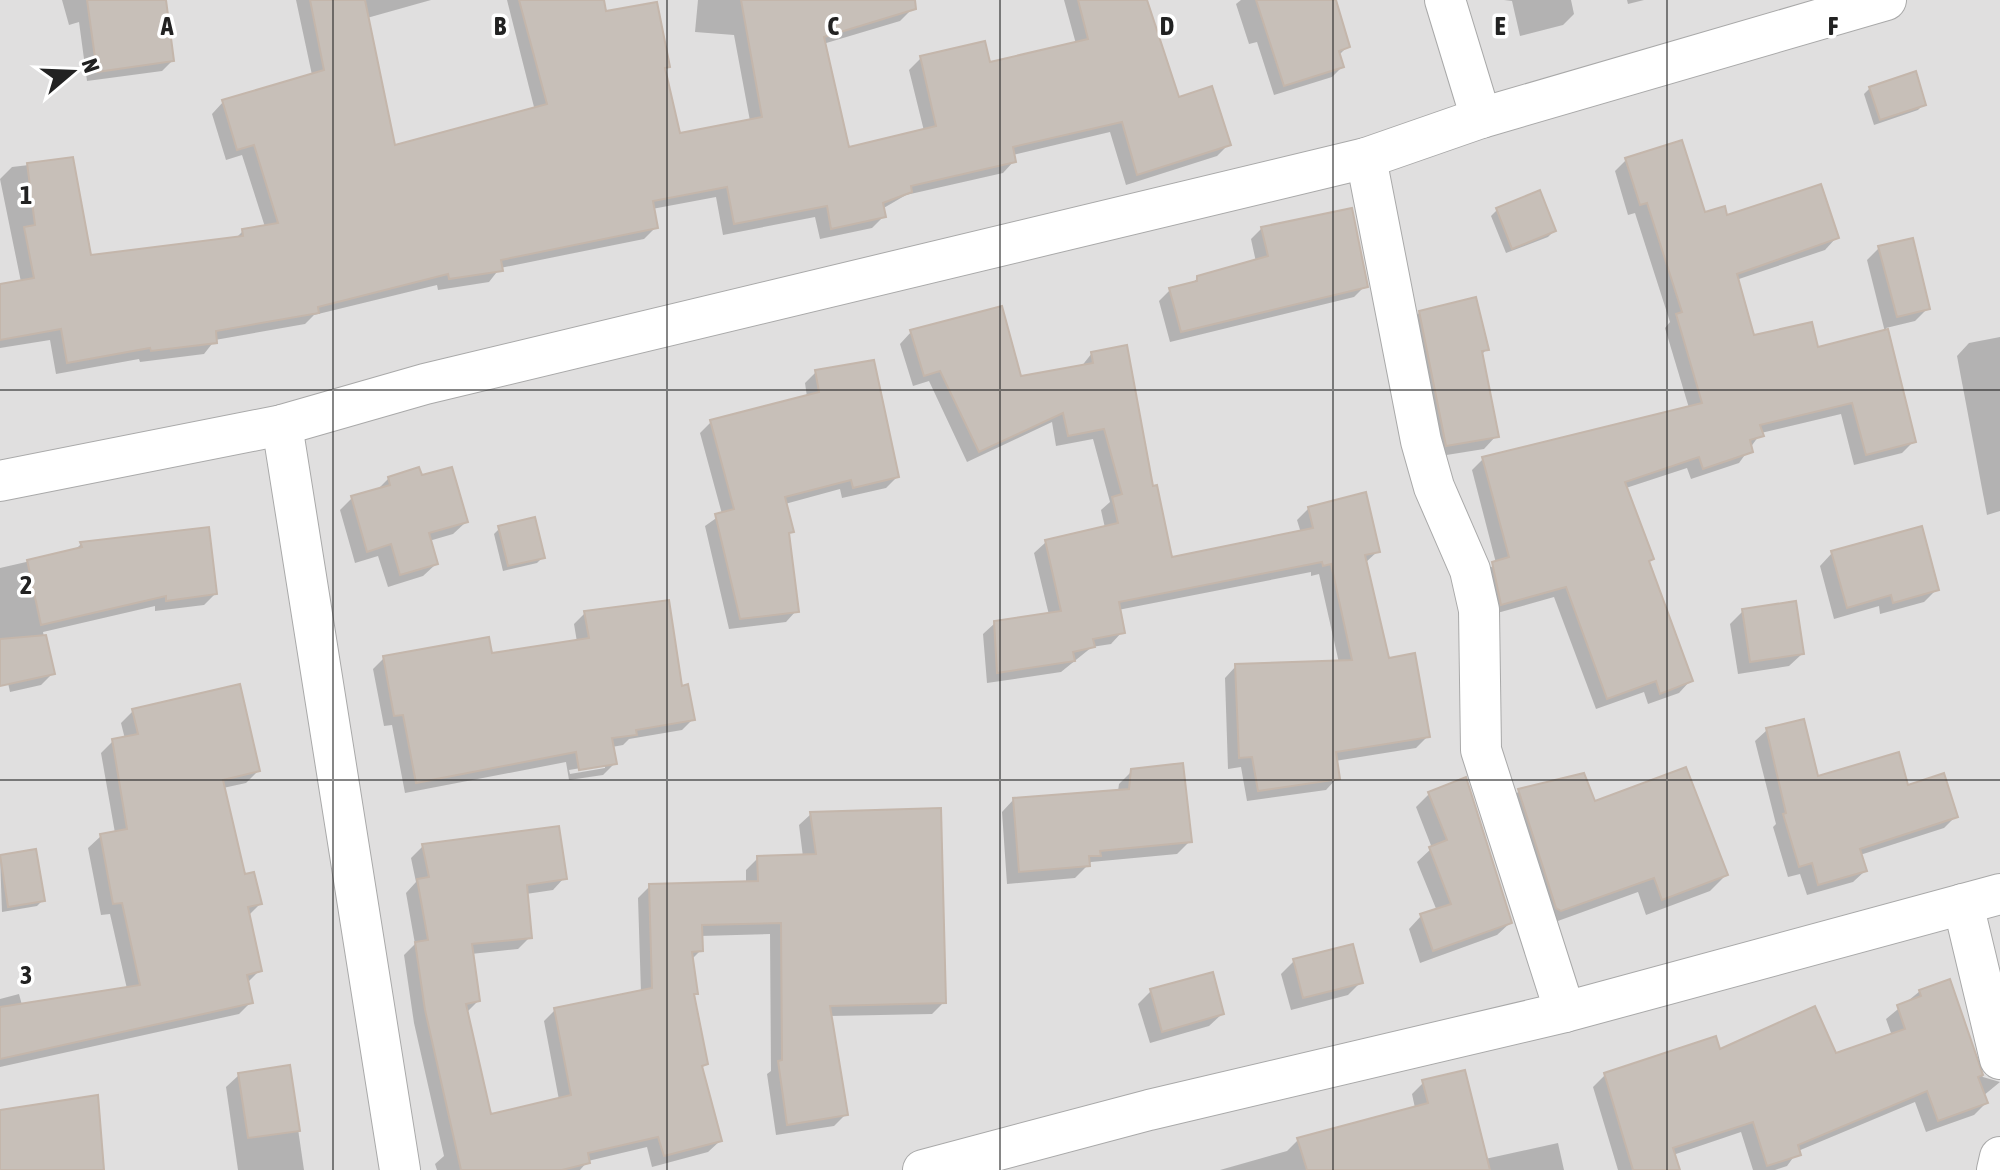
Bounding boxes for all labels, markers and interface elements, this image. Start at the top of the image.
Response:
text: A [160,11,174,41]
text: B [494,11,507,41]
text: C [827,11,839,41]
text: D [1160,11,1174,41]
text: E [1494,11,1506,41]
text: F [1828,11,1839,41]
north arrow [32,32,112,112]
text: N [77,55,105,76]
text: 1 [20,180,32,210]
text: 2 [20,570,32,600]
text: 3 [20,960,32,990]

